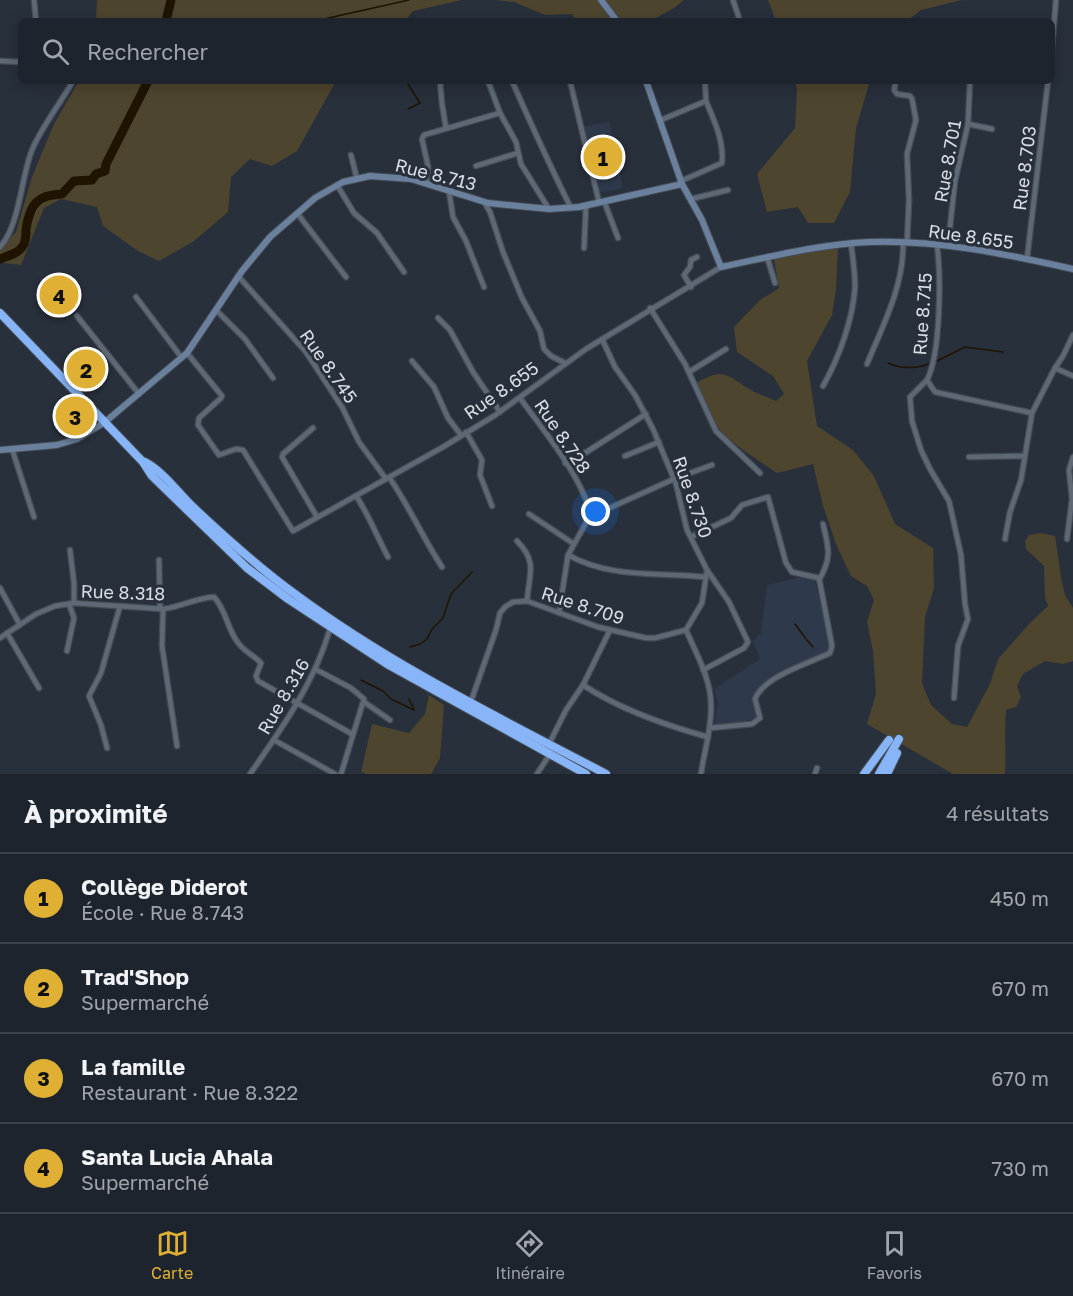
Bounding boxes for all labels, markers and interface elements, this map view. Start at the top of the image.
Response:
search box [18,18,1055,84]
icon: search [39,35,72,68]
text: Rechercher [87,38,208,65]
street label: Rue 8.701 [929,118,965,204]
street label: Rue 8.703 [1008,124,1040,212]
pin: 1 [584,134,622,180]
street label: Rue 8.713 [393,153,479,195]
street label: Rue 8.655 [927,219,1015,253]
pin: 4 [40,272,78,318]
street label: Rue 8.715 [908,272,936,356]
street label: Rue 8.745 [296,325,362,407]
pin: 2 [66,346,106,392]
street label: Rue 8.655 [460,356,542,424]
pin: 3 [56,394,94,438]
street label: Rue 8.728 [530,395,596,477]
street label: Rue 8.730 [669,453,717,541]
your location [581,497,610,526]
street label: Rue 8.318 [80,580,166,604]
street label: Rue 8.709 [539,581,627,629]
street label: Rue 8.316 [252,654,314,738]
text: À proximité [24,798,168,829]
text: 4 résultats [946,801,1049,825]
text: Collège Diderot [81,873,248,900]
text: 1 [38,886,49,910]
text: 450 m [990,886,1049,910]
text: École · Rue 8.743 [81,900,244,924]
text: Trad'Shop [81,963,189,990]
text: 2 [37,976,50,1000]
text: 670 m [991,976,1049,1000]
text: Supermarché [81,990,209,1014]
text: La famille [81,1053,185,1080]
text: 3 [37,1066,50,1090]
text: 670 m [991,1066,1049,1090]
text: Restaurant · Rue 8.322 [81,1080,298,1104]
text: Santa Lucia Ahala [81,1143,273,1170]
text: 4 [37,1156,50,1180]
text: 730 m [992,1156,1049,1180]
text: Supermarché [81,1170,209,1194]
tab: Carte [151,1227,193,1283]
tab: Itinéraire [495,1227,565,1283]
tab: Favoris [867,1227,922,1283]

